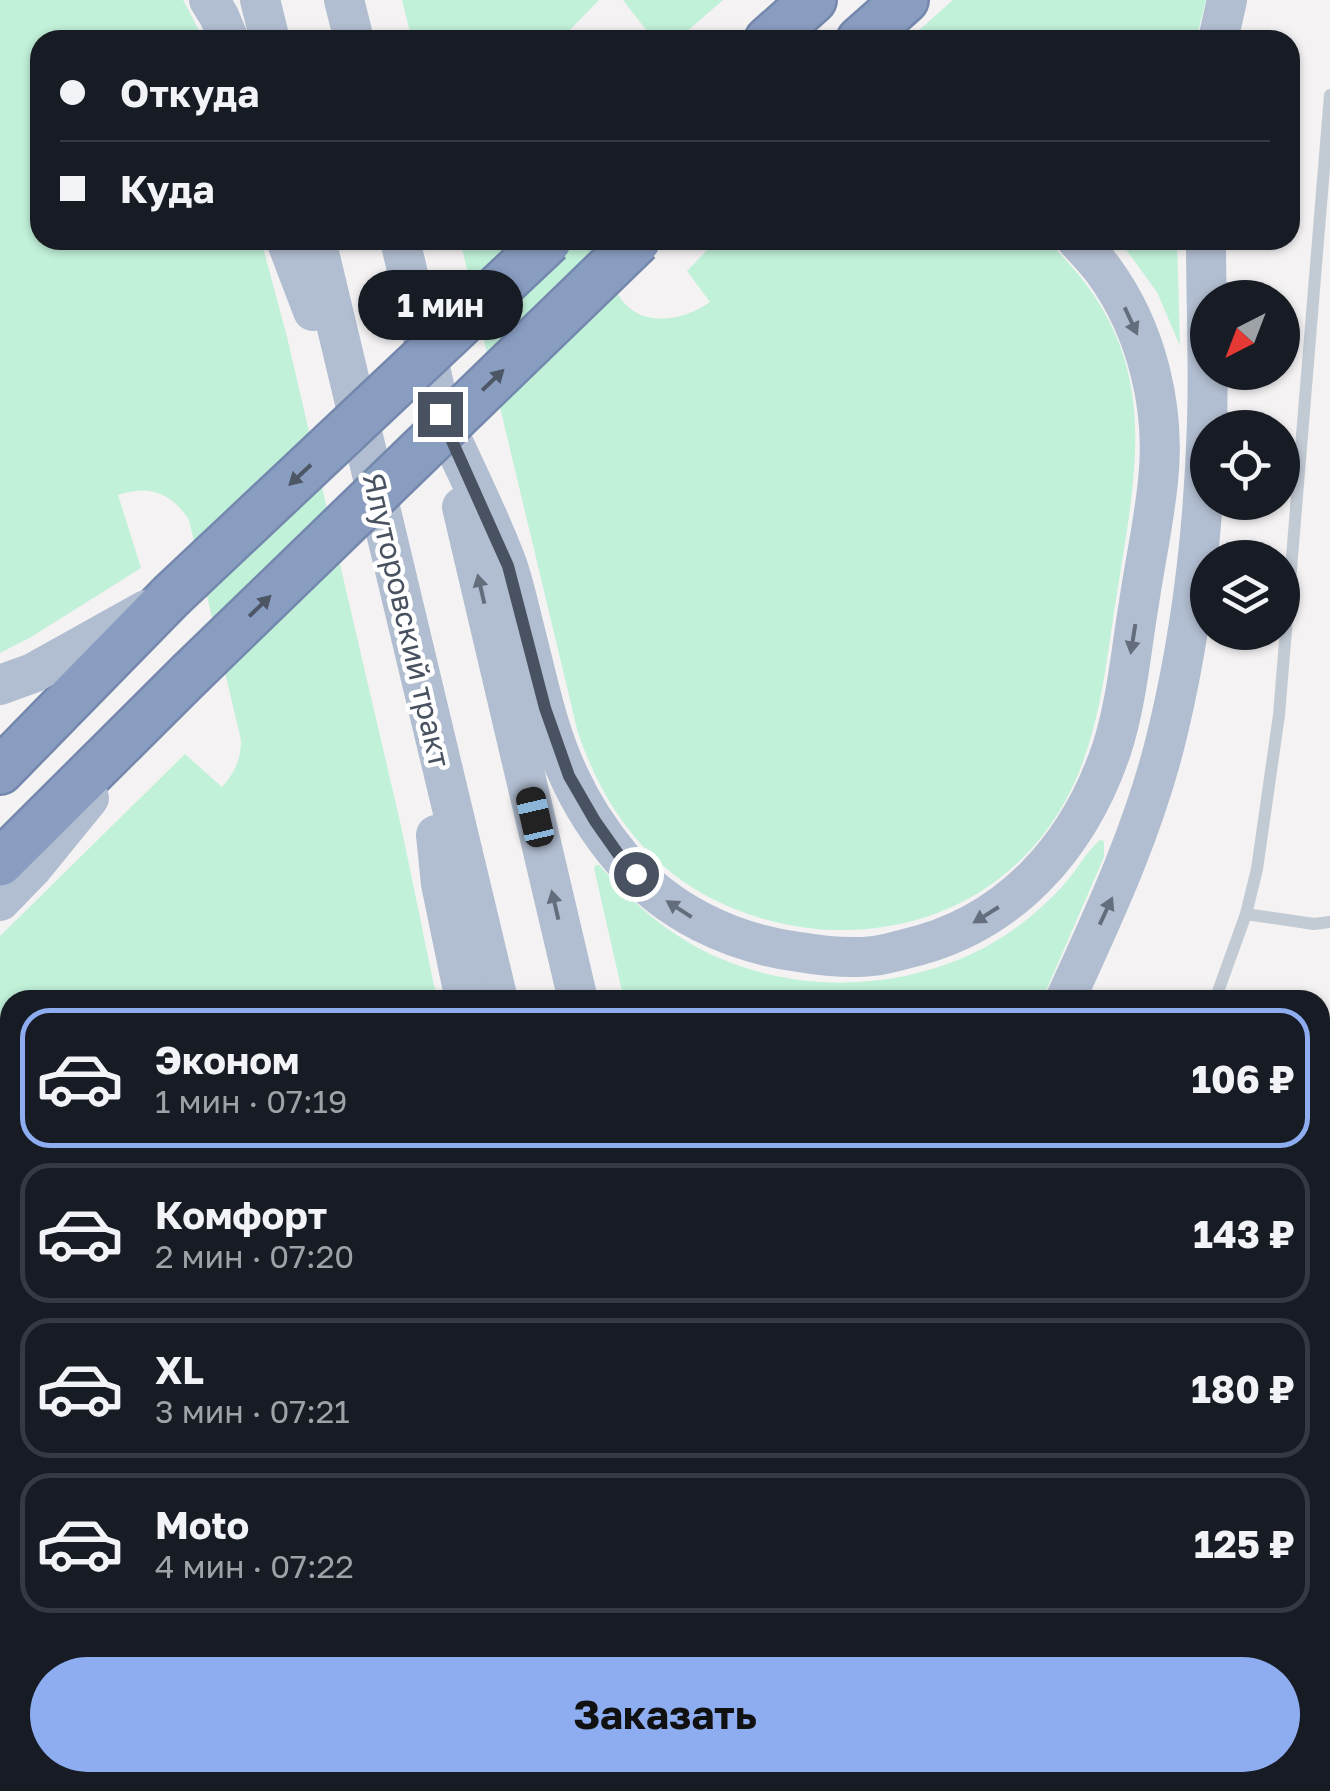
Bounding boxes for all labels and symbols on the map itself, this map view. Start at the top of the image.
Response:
callout: 1 мин [358,269,522,339]
north arrow [1190,280,1300,390]
one-way arrow [1123,306,1140,335]
one-way arrow [481,369,505,392]
route end [418,392,463,437]
one-way arrow [288,463,312,486]
street label: Ялуторовский тракт [356,469,458,771]
one-way arrow [473,573,488,604]
one-way arrow [247,595,271,618]
one-way arrow [1125,624,1140,655]
car [514,784,556,850]
route start [614,852,659,897]
one-way arrow [547,889,562,920]
one-way arrow [1098,896,1114,926]
one-way arrow [665,900,692,919]
one-way arrow [973,906,1000,924]

